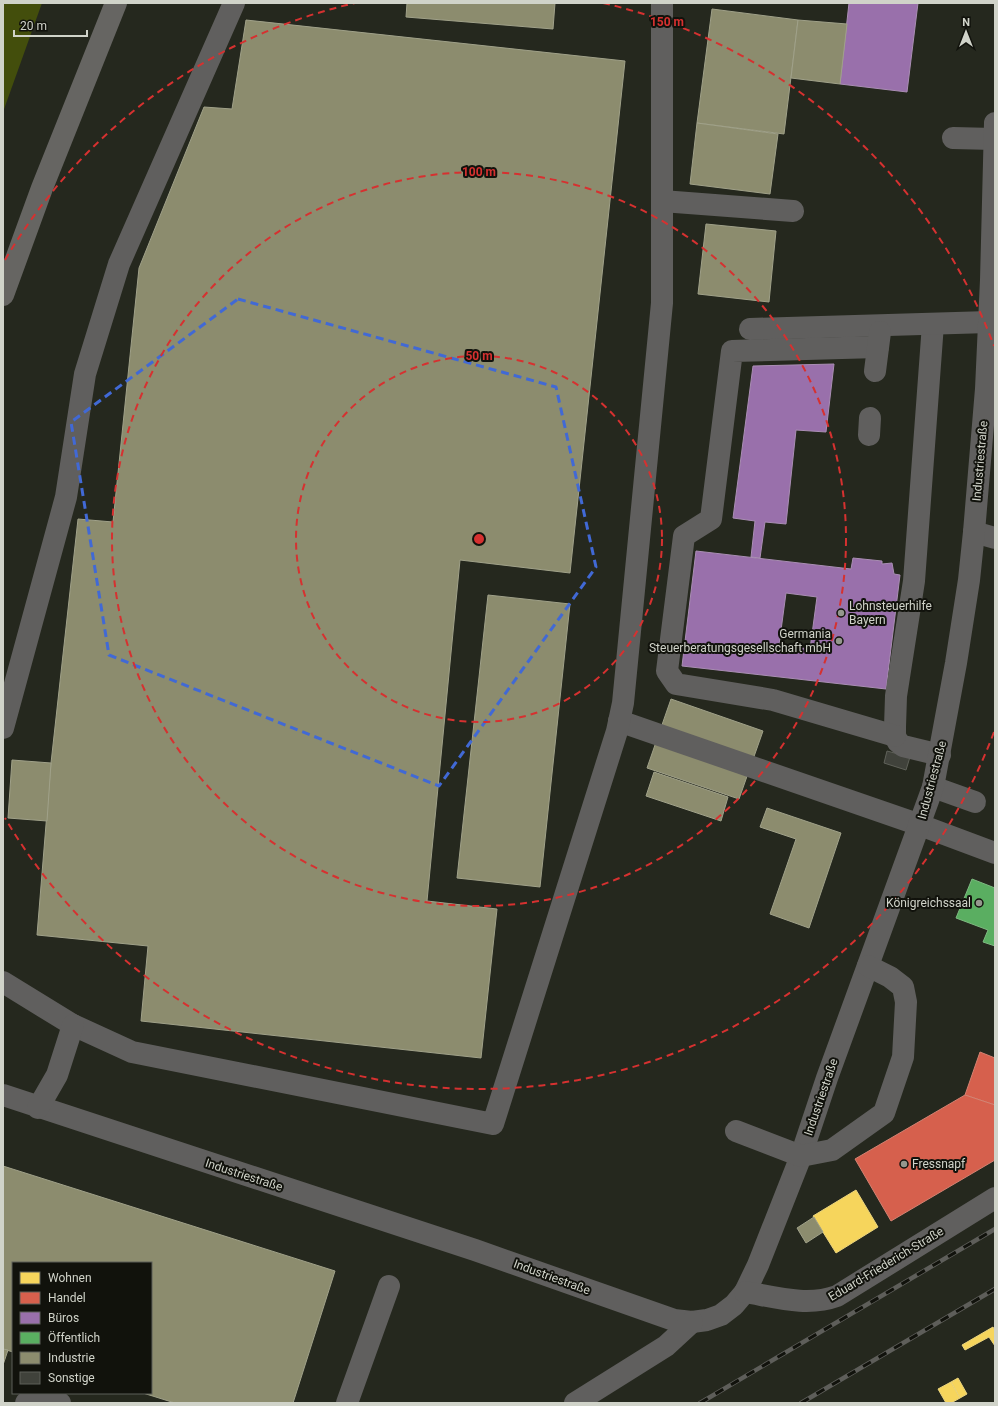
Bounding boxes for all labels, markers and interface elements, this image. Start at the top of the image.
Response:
scale bar [14,12,87,38]
north arrow [946,12,986,52]
text: 150 m [650,15,684,29]
text: N [962,16,970,29]
text: 20 m [20,19,47,33]
text: 100 m [462,165,496,179]
text: 50 m [465,349,493,363]
street label: Industriestraße [970,420,990,502]
centre of rings [472,532,486,546]
place label: Lohnsteuerhilfe Bayern [849,599,932,627]
marker: Lohnsteuerhilfe Bayern [836,608,846,618]
place label: Germania Steuerberatungsgesellschaft mbH [649,627,831,655]
marker: Germania Steuerberatungsgesellschaft mbH [834,636,844,646]
street label: Industriestraße [915,739,949,821]
place label: Königreichssaal [886,896,971,910]
marker: Königreichssaal [974,898,984,908]
street label: Industriestraße [801,1057,841,1137]
street label: Industriestraße [203,1156,285,1194]
place label: Fressnapf [912,1157,966,1171]
marker: Fressnapf [899,1159,909,1169]
street label: Eduard-Friederich-Straße [826,1224,946,1304]
street label: Industriestraße [512,1257,592,1297]
legend [12,1262,152,1394]
text: Wohnen [48,1271,92,1285]
text: Handel [48,1291,86,1305]
text: Büros [48,1311,79,1325]
text: Öffentlich [48,1330,100,1345]
text: Industrie [48,1351,95,1365]
text: Sonstige [48,1371,95,1385]

